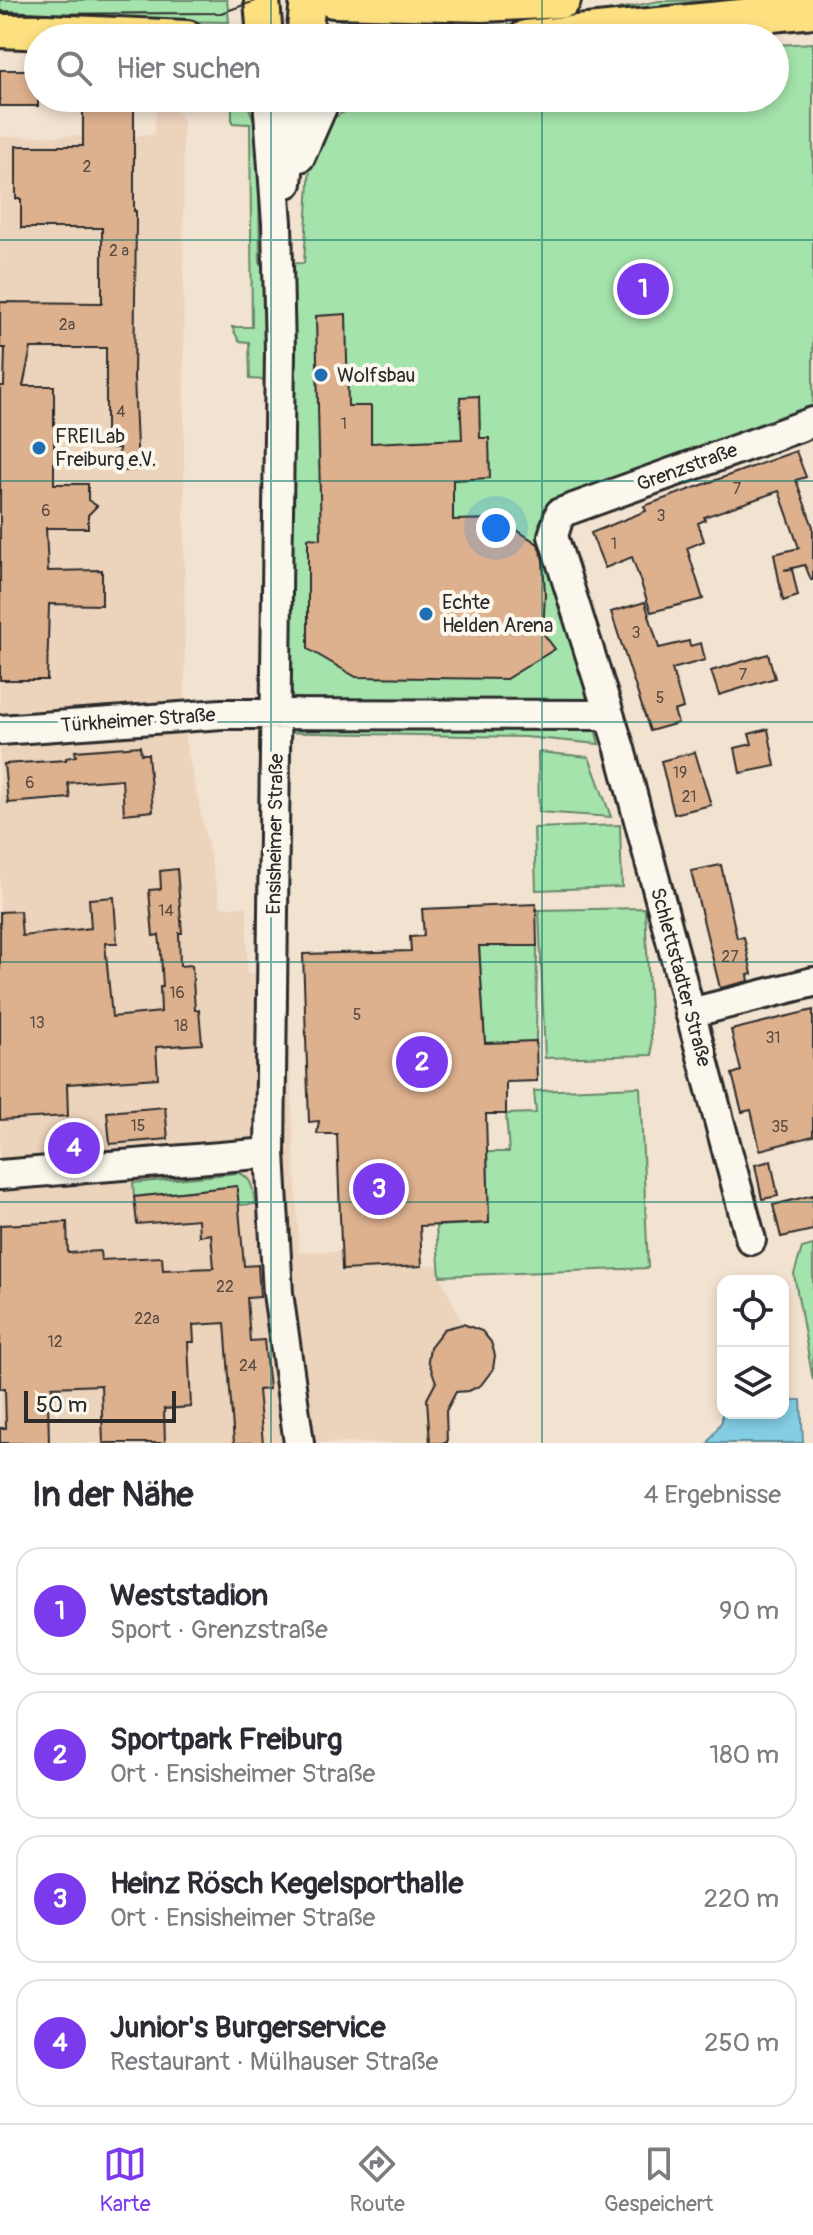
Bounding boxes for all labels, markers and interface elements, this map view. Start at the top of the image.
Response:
search box [24,24,789,112]
icon: search [52,46,96,90]
text: Hier suchen [116,50,261,87]
house number: 2 [83,157,92,177]
house number: 2 a [109,241,129,261]
pin: 1 [617,259,669,319]
house number: 2a [59,315,75,335]
place label: Wolfsbau [337,363,415,388]
marker: Wolfsbau [312,366,330,384]
house number: 4 [116,402,126,422]
house number: 1 [341,414,347,434]
place label: FREILab Freiburg e.V. [55,424,156,472]
street label: Grenzstraße [633,437,741,497]
marker: FREILab Freiburg e.V. [30,439,48,457]
house number: 7 [733,479,742,499]
house number: 6 [41,501,51,521]
house number: 3 [657,506,666,526]
your location [476,508,516,548]
house number: 1 [611,534,617,554]
place label: Echte Helden Arena [442,590,553,638]
marker: Echte Helden Arena [417,605,435,623]
house number: 3 [632,623,641,643]
house number: 7 [739,665,748,685]
house number: 5 [656,688,664,708]
street label: Türkheimer Straße [60,702,216,738]
street label: Ensisheimer Straße [261,753,289,915]
house number: 19 [673,763,687,783]
house number: 6 [25,773,35,793]
house number: 21 [681,787,697,807]
street label: Schlettstadter Straße [645,885,717,1069]
house number: 14 [158,901,174,921]
house number: 27 [721,947,739,967]
house number: 16 [169,983,185,1003]
house number: 5 [353,1005,361,1025]
house number: 13 [29,1013,45,1033]
house number: 18 [174,1016,188,1036]
house number: 31 [765,1028,781,1048]
pin: 2 [396,1032,448,1092]
house number: 15 [131,1116,145,1136]
house number: 35 [771,1117,789,1137]
pin: 4 [48,1118,100,1178]
pin: 3 [353,1159,405,1219]
map controls [717,1275,789,1419]
button: locate [717,1275,789,1347]
house number: 22 [216,1277,234,1297]
house number: 22a [134,1309,160,1329]
house number: 12 [47,1332,63,1352]
button: layers [717,1347,789,1419]
house number: 24 [239,1356,257,1376]
scale bar [24,1387,176,1423]
text: 50 m [36,1391,87,1419]
text: In der Nähe [32,1474,193,1517]
text: 4 Ergebnisse [643,1479,781,1511]
text: Weststadion [110,1577,268,1614]
text: 1 [55,1595,65,1627]
text: 90 m [719,1595,779,1627]
text: Sport · Grenzstraße [110,1614,328,1646]
text: Sportpark Freiburg [110,1721,342,1758]
text: 2 [53,1739,67,1771]
text: 180 m [709,1739,779,1771]
text: Ort · Ensisheimer Straße [110,1758,375,1790]
text: Heinz Rösch Kegelsporthalle [110,1865,463,1902]
text: 3 [53,1883,67,1915]
text: 220 m [703,1883,779,1915]
text: Ort · Ensisheimer Straße [110,1902,375,1934]
text: Junior's Burgerservice [110,2009,386,2046]
text: 4 [52,2027,68,2059]
text: 250 m [704,2027,779,2059]
text: Restaurant · Mülhauser Straße [110,2046,438,2078]
tab: Karte [100,2142,151,2218]
tab: Route [350,2142,405,2218]
tab: Gespeichert [604,2142,713,2218]

